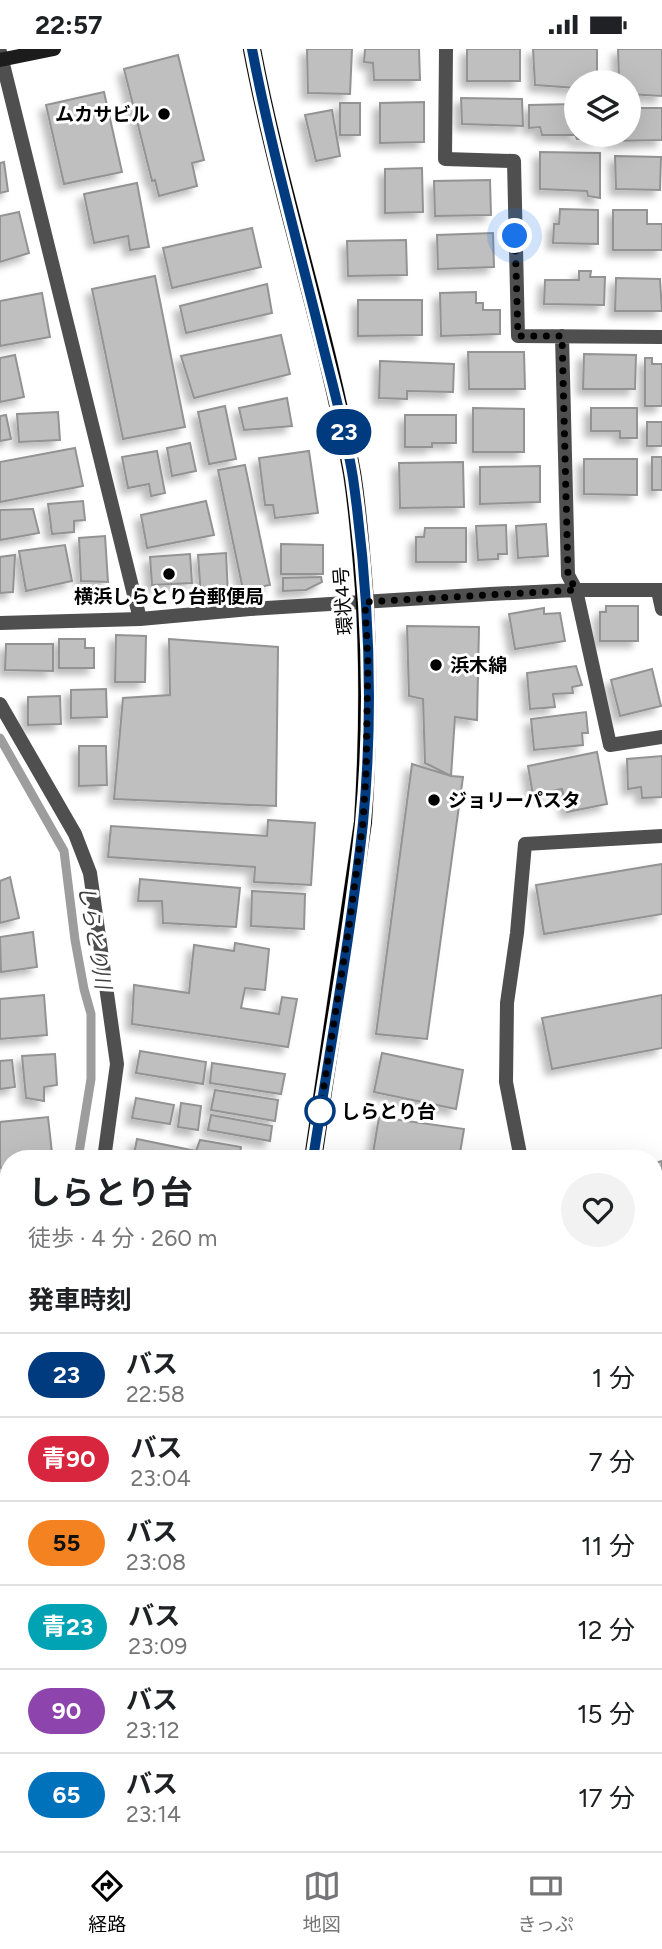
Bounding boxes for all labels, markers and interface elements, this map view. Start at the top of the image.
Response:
text: 22:57 [35,9,103,41]
map controls [564,70,641,147]
button: layers [564,70,641,147]
place label: ムカサビル [55,103,150,126]
marker: ムカサビル [156,106,172,122]
your location [497,218,532,253]
line badge: 23 [312,409,376,455]
text: 23 [330,417,358,446]
marker: 横浜しらとり台郵便局 [161,566,177,582]
street label: 環状4号 [329,566,357,636]
place label: 横浜しらとり台郵便局 [74,585,264,608]
place label: 浜木綿 [450,654,507,677]
marker: 浜木綿 [428,657,444,673]
place label: ジョリーパスタ [448,789,581,812]
marker: ジョリーパスタ [426,792,442,808]
water label: しらとり川 [74,883,117,993]
marker: しらとり台 [305,1096,335,1126]
place label: しらとり台 [341,1100,436,1123]
text: しらとり台 [28,1173,193,1212]
button: heart [561,1173,635,1247]
text: 徒歩 · 4 分 · 260 m [28,1224,217,1252]
text: 発車時刻 [28,1284,132,1316]
text: バス [126,1348,178,1380]
text: 23 [53,1360,80,1389]
text: 1 分 [592,1362,635,1394]
text: 22:58 [126,1380,185,1408]
text: バス [130,1432,183,1464]
text: 青90 [42,1444,95,1473]
text: 7 分 [589,1446,635,1478]
text: 23:04 [130,1464,191,1492]
text: バス [126,1516,178,1548]
text: 55 [53,1528,80,1557]
text: 11 分 [581,1530,635,1562]
text: 23:08 [126,1548,186,1576]
text: バス [128,1600,180,1632]
text: 青23 [42,1612,93,1641]
text: 12 分 [577,1614,635,1646]
text: 23:09 [128,1632,187,1660]
text: バス [126,1684,178,1716]
text: 90 [52,1696,81,1725]
text: 15 分 [577,1698,635,1730]
text: 23:12 [126,1716,180,1744]
text: バス [126,1768,178,1800]
text: 65 [53,1780,80,1809]
text: 17 分 [578,1782,635,1814]
text: 23:14 [126,1800,181,1828]
tab: 経路 [88,1867,126,1936]
tab: 地図 [303,1867,341,1936]
tab: きっぷ [517,1867,574,1936]

